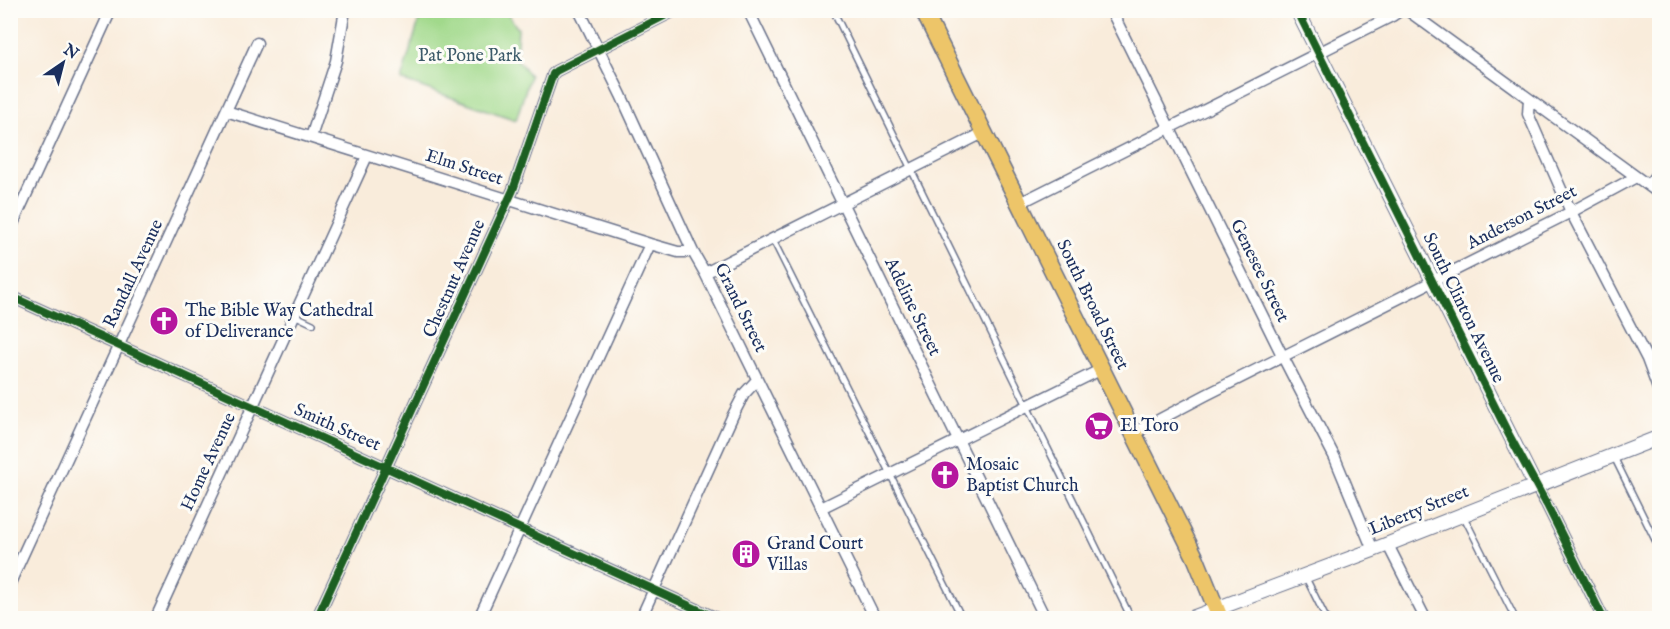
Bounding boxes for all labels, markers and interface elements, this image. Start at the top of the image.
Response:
north arrow [33,33,93,93]
text: N [58,40,82,65]
park label: Pat Pone Park [418,45,522,68]
street label: Elm Street [422,145,506,191]
street label: Anderson Street [1462,180,1581,256]
street label: Randall Avenue [99,216,169,332]
street label: Chestnut Avenue [419,216,491,342]
street label: Genesee Street [1224,216,1294,326]
street label: South Clinton Avenue [1417,229,1509,387]
street label: South Broad Street [1051,236,1133,374]
street label: Adeline Street [878,253,946,360]
street label: Grand Street [709,260,771,356]
place label: The Bible Way Cathedral of Deliverance [185,300,373,344]
church icon: The Bible Way Cathedral of Deliverance [148,305,180,337]
street label: Smith Street [290,399,384,457]
street label: Home Avenue [176,409,242,515]
supermarket icon: El Toro [1083,410,1115,442]
place label: El Toro [1120,415,1179,438]
place label: Mosaic Baptist Church [966,454,1079,498]
church icon: Mosaic Baptist Church [929,459,961,491]
street label: Liberty Street [1366,481,1472,541]
place label: Grand Court Villas [766,533,863,577]
building icon: Grand Court Villas [730,538,762,570]

